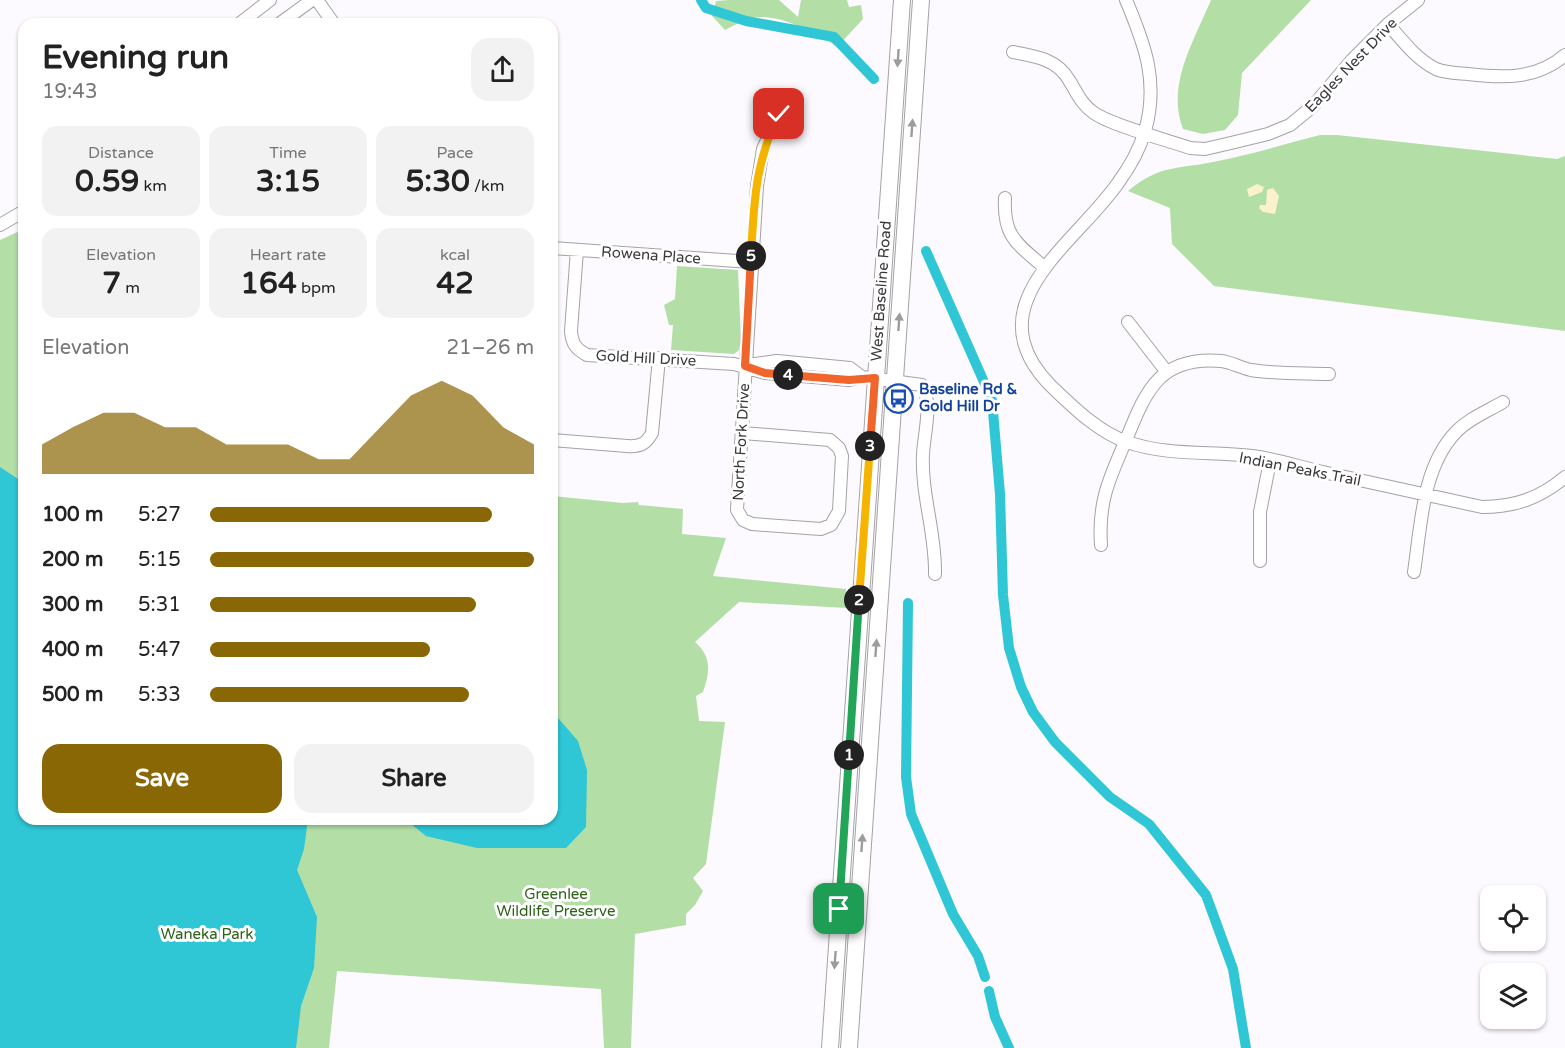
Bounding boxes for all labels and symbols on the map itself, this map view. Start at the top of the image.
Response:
street label: Eagles Nest Drive [1301,14,1401,116]
one-way arrow [893,49,903,68]
pin [753,88,804,139]
one-way arrow [908,118,917,137]
street label: West Baseline Road [867,220,895,362]
pin: 5 [736,241,766,271]
street label: Rowena Place [600,243,702,267]
one-way arrow [895,313,904,332]
street label: Gold Hill Drive [595,346,697,370]
pin: 4 [773,360,803,390]
place label: Baseline Rd & Gold Hill Dr [919,380,1018,415]
bus stop icon: Baseline Rd & Gold Hill Dr [882,382,914,414]
street label: North Fork Drive [729,383,753,501]
pin: 3 [855,431,885,461]
street label: Indian Peaks Trail [1238,448,1362,490]
pin: 2 [844,585,874,615]
one-way arrow [872,639,881,658]
pin: 1 [834,740,864,770]
one-way arrow [858,833,867,852]
pin [813,883,864,934]
park label: Greenlee Wildlife Preserve [497,885,615,920]
park label: Waneka Park [160,925,254,943]
one-way arrow [831,951,840,970]

